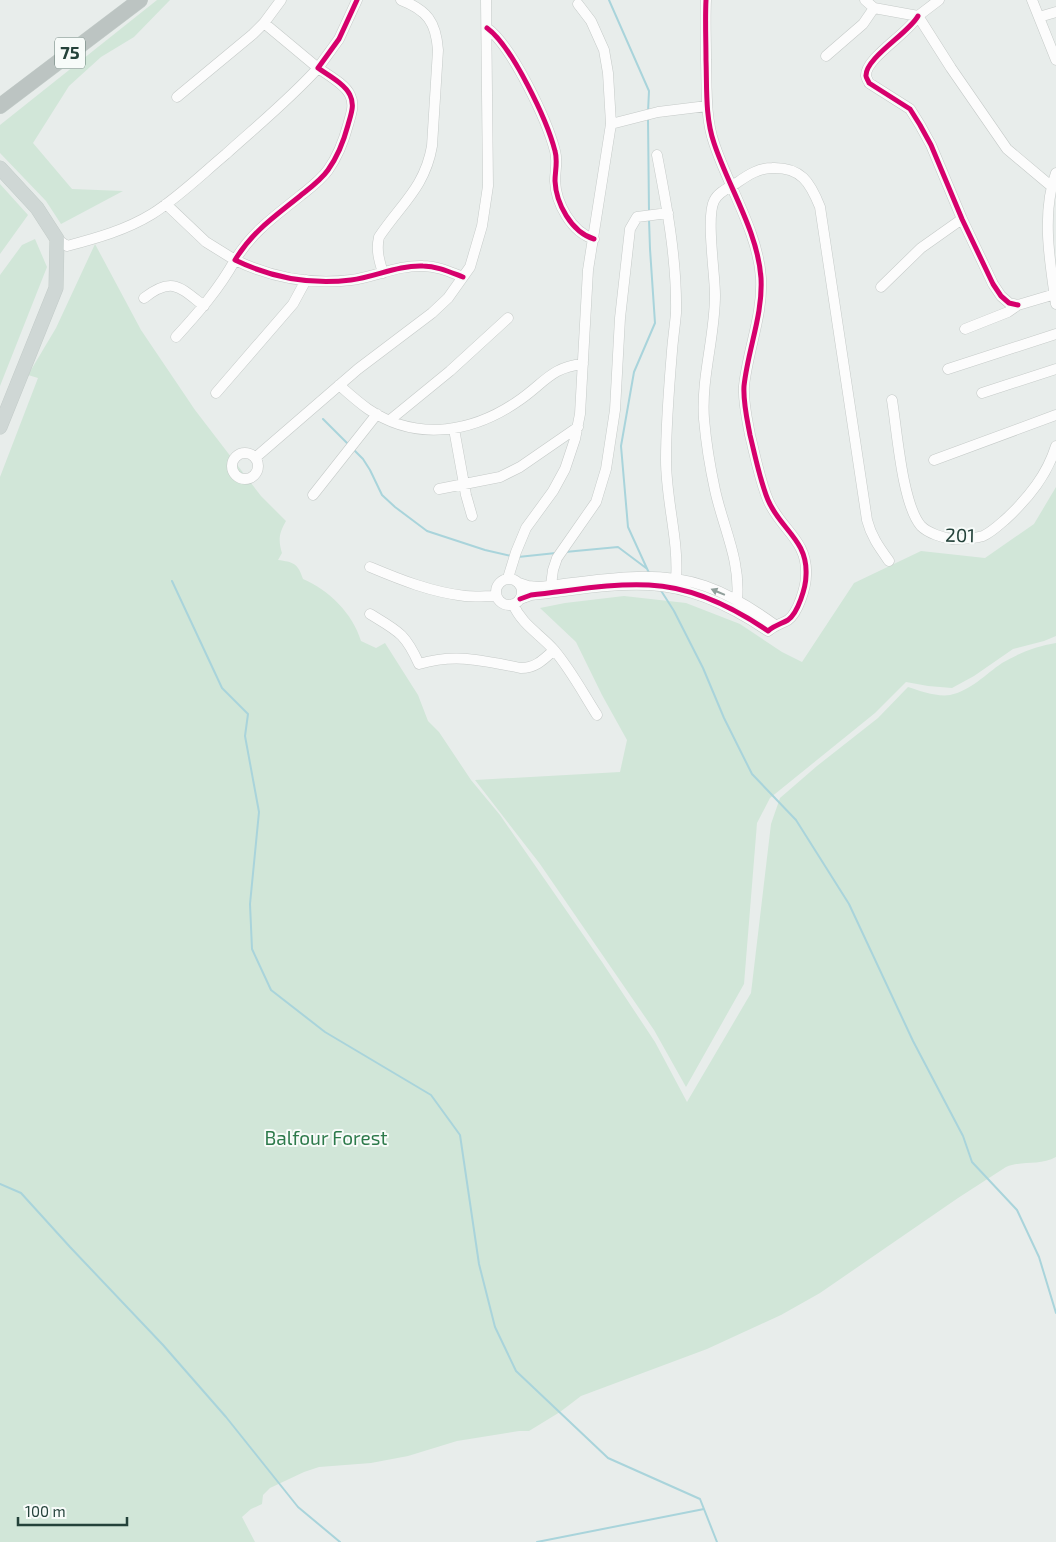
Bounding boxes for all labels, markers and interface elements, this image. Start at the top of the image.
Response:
road number: 75 [55,38,85,68]
street label: 201 [945,523,975,546]
one-way arrow [711,587,725,595]
park label: Balfour Forest [264,1126,388,1149]
scale bar [18,1494,126,1526]
text: 100 m [25,1502,66,1520]

